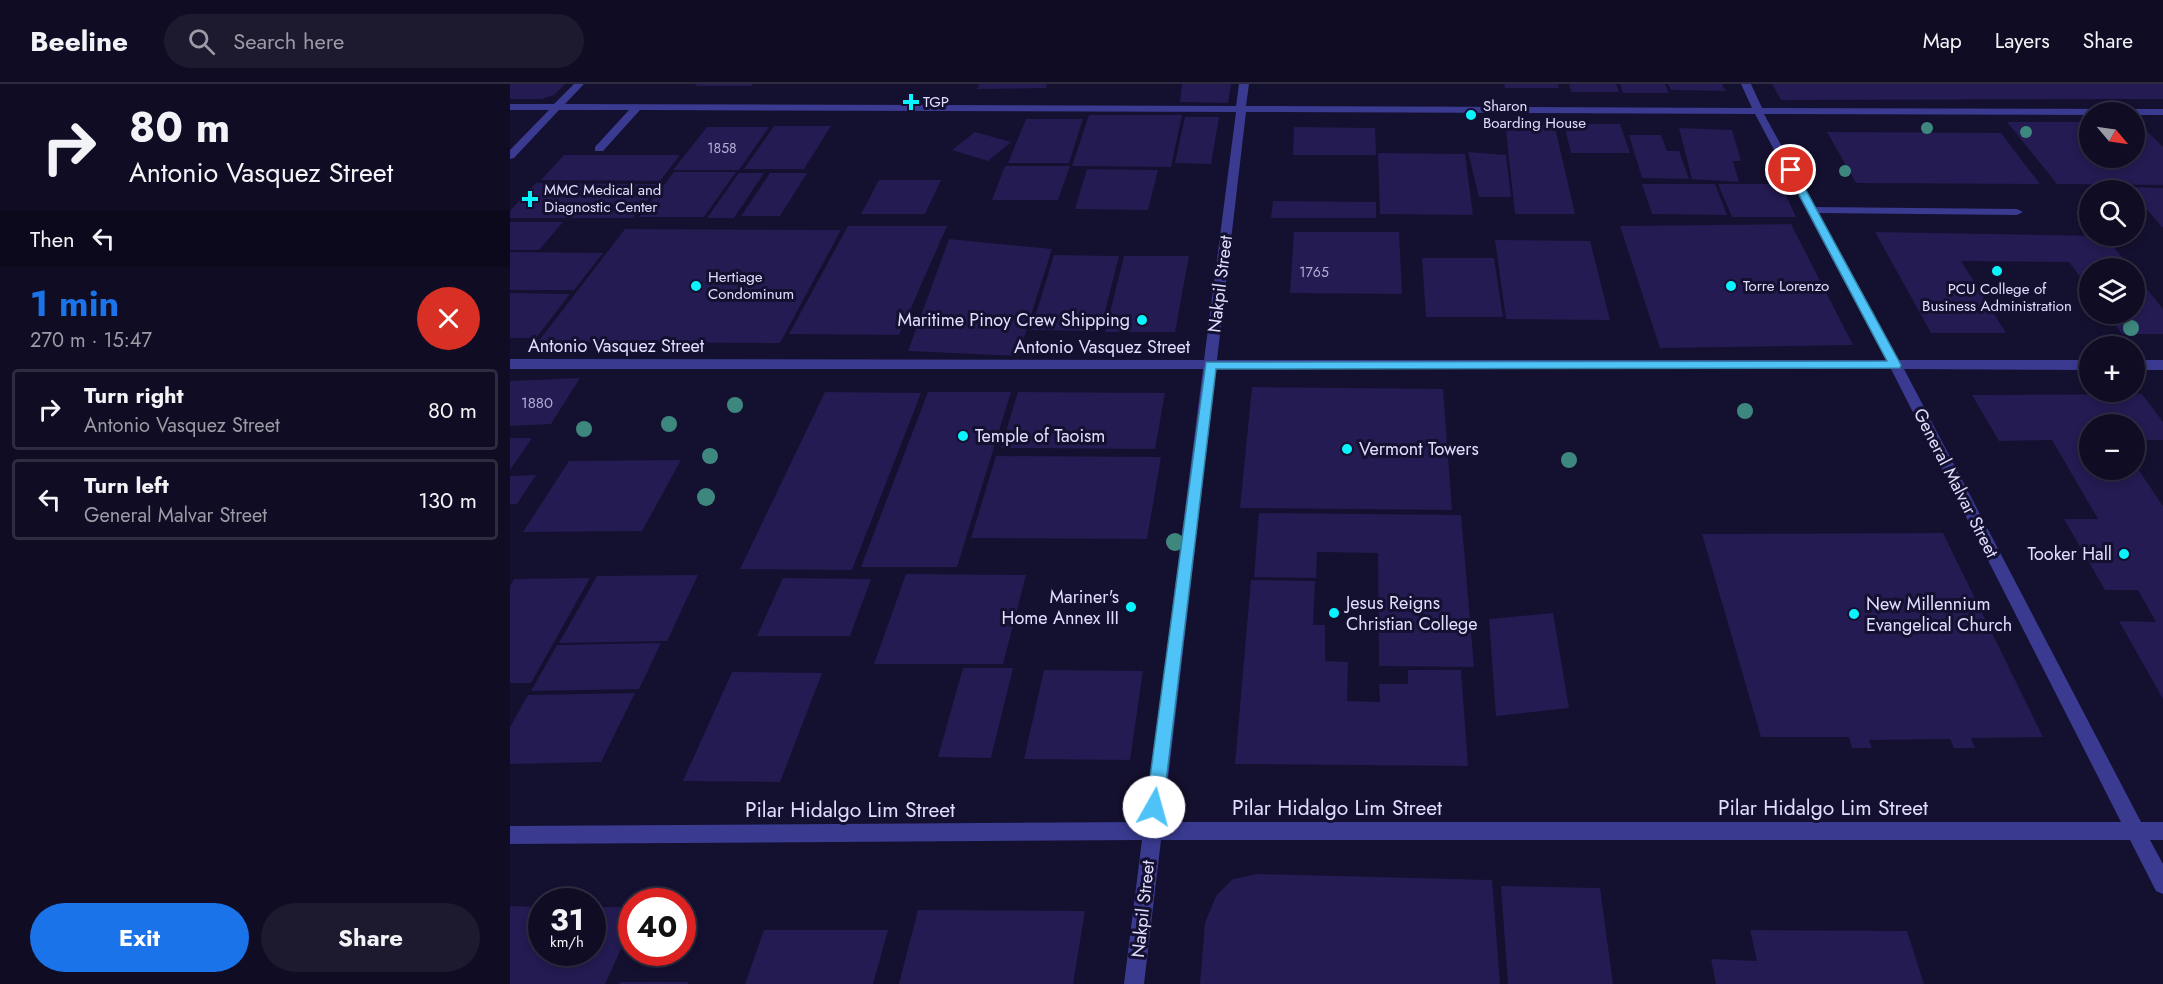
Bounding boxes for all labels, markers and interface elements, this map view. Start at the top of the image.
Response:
search box [164,14,584,68]
text: Beeline [30,21,128,62]
icon: search [185,25,218,58]
text: Search here [233,25,344,57]
text: Map [1923,26,1962,56]
text: Layers [1995,26,2050,56]
text: Share [2083,26,2133,56]
place label: TGP [923,91,949,113]
marker: TGP [904,95,918,109]
place label: Sharon Boarding House [1483,95,1586,134]
text: 80 m [129,97,230,158]
north arrow [2079,102,2145,168]
map controls [2079,102,2145,480]
icon: right [30,108,108,186]
marker: Sharon Boarding House [1464,108,1478,122]
house number: 1858 [707,138,737,158]
pin [1765,144,1816,195]
text: Antonio Vasquez Street [129,153,393,192]
icon: arrive [1774,153,1807,186]
place label: MMC Medical and Diagnostic Center [544,179,661,218]
button: search [2079,180,2145,246]
marker: MMC Medical and Diagnostic Center [521,190,539,208]
icon: left [87,222,120,255]
text: Then [30,223,75,255]
street label: Nakpil Street [1201,233,1239,334]
button: layers [2079,258,2145,324]
house number: 1765 [1299,262,1329,282]
marker: PCU College of Business Administration [1990,264,2004,278]
place label: Hertiage Condominum [708,266,794,305]
place label: Torre Lorenzo [1743,275,1829,297]
text: 1 min [30,277,119,329]
place label: PCU College of Business Administration [1922,278,2072,317]
marker: Hertiage Condominum [689,279,703,293]
marker: Torre Lorenzo [1724,279,1738,293]
button: close [417,287,480,350]
place label: Maritime Pinoy Crew Shipping [898,307,1130,333]
marker: Maritime Pinoy Crew Shipping [1135,313,1149,327]
text: 270 m · 15:47 [30,326,152,355]
street label: Antonio Vasquez Street [528,333,705,359]
street label: Antonio Vasquez Street [1014,334,1191,360]
button: + [2079,336,2145,402]
text: Turn right [84,379,184,411]
house number: 1880 [521,392,553,414]
icon: right [33,393,66,426]
text: 80 m [428,394,477,426]
street label: General Malvar Street [1907,404,2005,563]
text: Antonio Vasquez Street [84,411,280,440]
button: − [2079,414,2145,480]
place label: Temple of Taoism [975,423,1105,449]
marker: Temple of Taoism [956,429,970,443]
place label: Vermont Towers [1359,436,1479,462]
marker: Vermont Towers [1340,442,1354,456]
text: Turn left [84,469,169,501]
icon: left [33,483,66,516]
text: 130 m [418,484,477,516]
text: General Malvar Street [84,501,267,530]
place label: Tooker Hall [2027,541,2112,567]
marker: Tooker Hall [2117,547,2131,561]
place label: Mariner's Home Annex III [1002,584,1119,631]
place label: Jesus Reigns Christian College [1344,590,1478,637]
place label: New Millennium Evangelical Church [1866,591,2012,638]
marker: Mariner's Home Annex III [1124,600,1138,614]
marker: Jesus Reigns Christian College [1327,606,1341,620]
marker: New Millennium Evangelical Church [1847,607,1861,621]
position arrow [1122,775,1186,839]
street label: Pilar Hidalgo Lim Street [1232,793,1442,823]
street label: Pilar Hidalgo Lim Street [1718,793,1928,823]
street label: Pilar Hidalgo Lim Street [745,795,955,825]
street label: Nakpil Street [1125,858,1161,959]
speed limit sign: 40 [618,888,696,966]
text: 31 [550,898,584,941]
button: Exit [30,903,249,972]
button: Share [261,903,480,972]
text: km/h [550,931,584,953]

